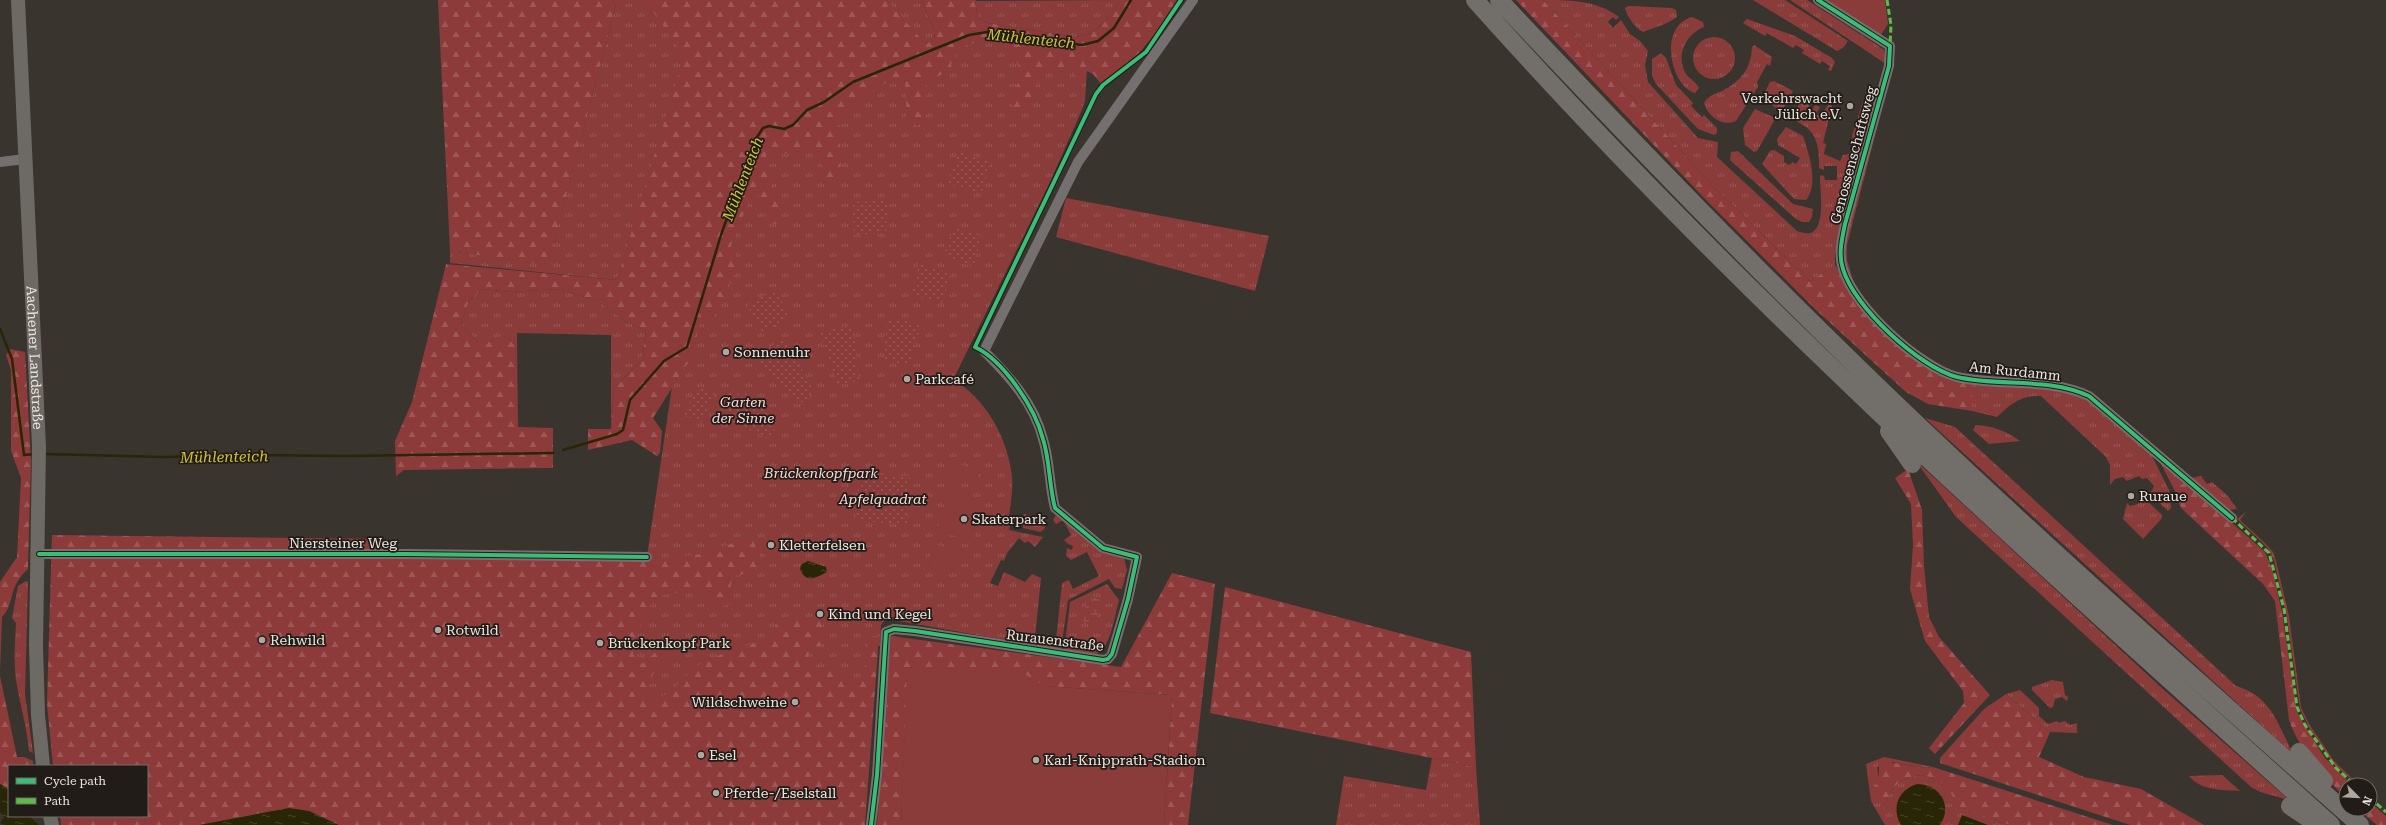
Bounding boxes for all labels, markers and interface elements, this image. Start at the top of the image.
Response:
water label: Mühlenteich [985,25,1076,53]
street label: Genossenschaftsweg [1827,84,1879,226]
place label: Verkehrswacht Jülich e.V. [1741,90,1842,122]
marker: Verkehrswacht Jülich e.V. [1845,101,1855,111]
water label: Mühlenteich [718,135,767,224]
street label: Aachener Landstraße [23,285,46,430]
place label: Sonnenuhr [734,344,810,360]
marker: Sonnenuhr [721,347,731,357]
street label: Am Rurdamm [1968,358,2062,384]
place label: Parkcafé [915,371,974,387]
marker: Parkcafé [902,374,912,384]
park label: Garten der Sinne [712,394,774,426]
water label: Mühlenteich [179,447,268,467]
park label: Brückenkopfpark [763,465,878,481]
place label: Ruraue [2139,488,2187,504]
park label: Apfelquadrat [838,491,927,507]
marker: Ruraue [2126,491,2136,501]
place label: Skaterpark [972,511,1046,527]
marker: Skaterpark [959,514,969,524]
street label: Niersteiner Weg [289,535,397,551]
place label: Kletterfelsen [779,537,866,553]
marker: Kletterfelsen [766,540,776,550]
place label: Kind und Kegel [828,606,932,622]
marker: Kind und Kegel [815,609,825,619]
place label: Rotwild [446,622,499,638]
marker: Rotwild [433,625,443,635]
street label: Rurauenstraße [1005,626,1105,654]
place label: Rehwild [270,632,325,648]
marker: Rehwild [257,635,267,645]
place label: Brückenkopf Park [608,635,731,651]
marker: Brückenkopf Park [595,638,605,648]
place label: Wildschweine [692,694,787,710]
marker: Wildschweine [790,697,800,707]
place label: Esel [709,747,737,763]
marker: Esel [696,750,706,760]
place label: Karl-Knipprath-Stadion [1044,752,1206,768]
marker: Karl-Knipprath-Stadion [1031,755,1041,765]
legend [8,765,148,817]
text: Cycle path [44,774,106,788]
north arrow [2338,777,2378,817]
place label: Pferde-/Eselstall [724,785,837,801]
marker: Pferde-/Eselstall [711,788,721,798]
text: Path [44,794,70,808]
text: N [2359,794,2374,808]

